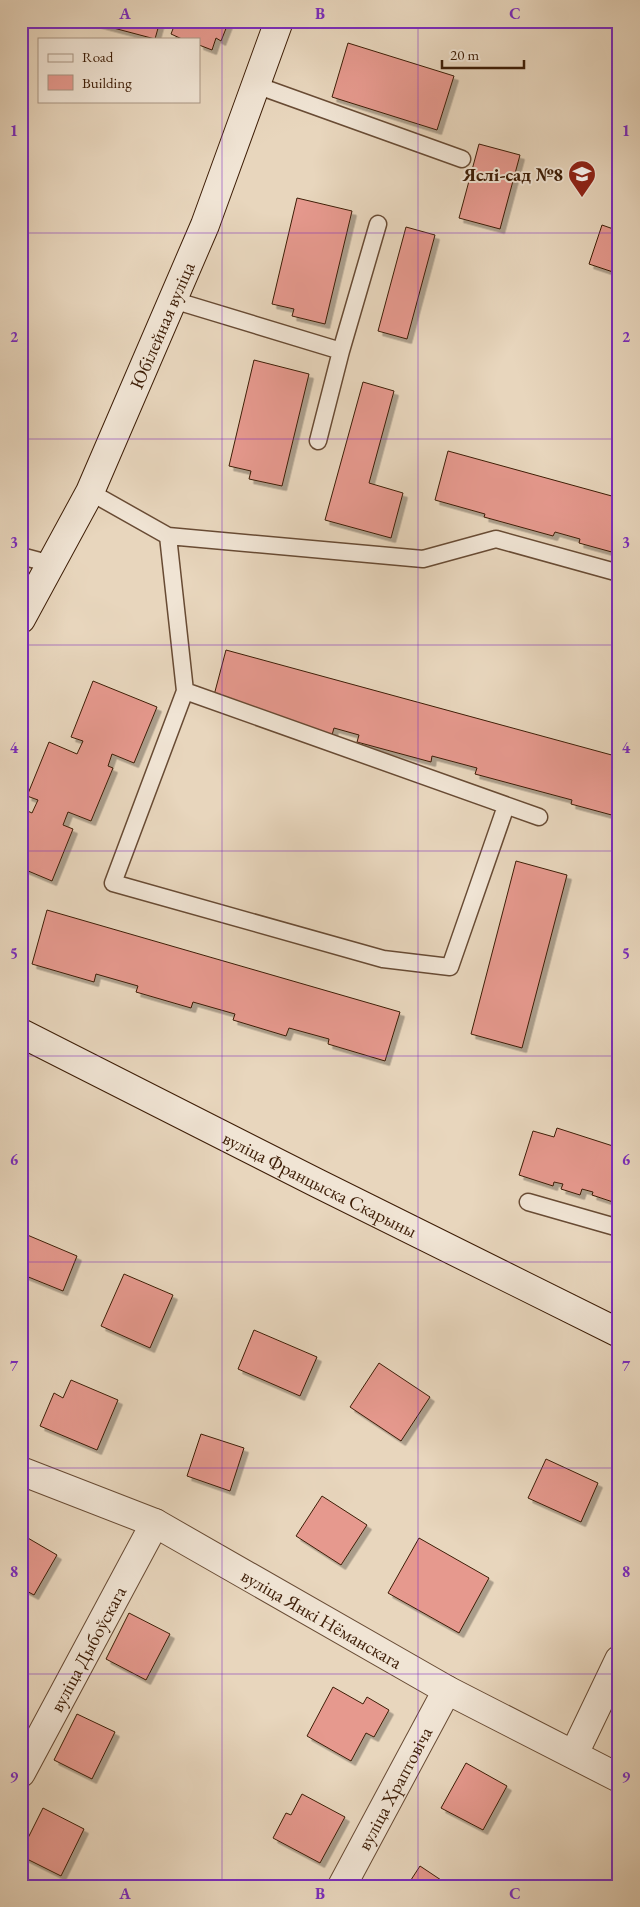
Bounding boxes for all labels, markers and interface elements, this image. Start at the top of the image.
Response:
text: A [118,3,131,24]
text: B [315,3,325,24]
text: C [509,3,521,24]
legend [38,38,200,102]
scale bar [442,38,525,70]
text: 20 m [450,45,479,64]
text: Road [82,47,114,66]
text: Building [82,73,132,92]
text: 1 [10,120,18,141]
text: 1 [622,120,630,141]
school or university icon: Яслі-сад №8 [567,159,597,198]
place label: Яслі-сад №8 [461,162,563,187]
street label: Юбілейная вуліца [124,258,201,393]
text: 2 [10,326,19,347]
text: 2 [622,326,631,347]
text: 3 [10,532,18,553]
text: 3 [622,532,630,553]
text: 4 [10,737,19,758]
text: 4 [622,737,631,758]
text: 5 [10,943,18,964]
text: 5 [622,943,630,964]
street label: вуліца Францыска Скарыны [218,1125,421,1244]
text: 6 [10,1149,19,1170]
text: 6 [622,1149,631,1170]
text: 7 [10,1355,19,1376]
text: 7 [622,1355,631,1376]
text: 8 [10,1561,18,1582]
text: 8 [622,1561,630,1582]
street label: вуліца Янкі Нёманскага [237,1563,407,1675]
street label: вуліца Дыбоўскага [44,1581,132,1716]
street label: вуліца Храптовіча [352,1722,438,1855]
text: 9 [10,1766,19,1787]
text: 9 [622,1766,631,1787]
text: A [118,1883,131,1904]
text: B [315,1883,325,1904]
text: C [509,1883,521,1904]

